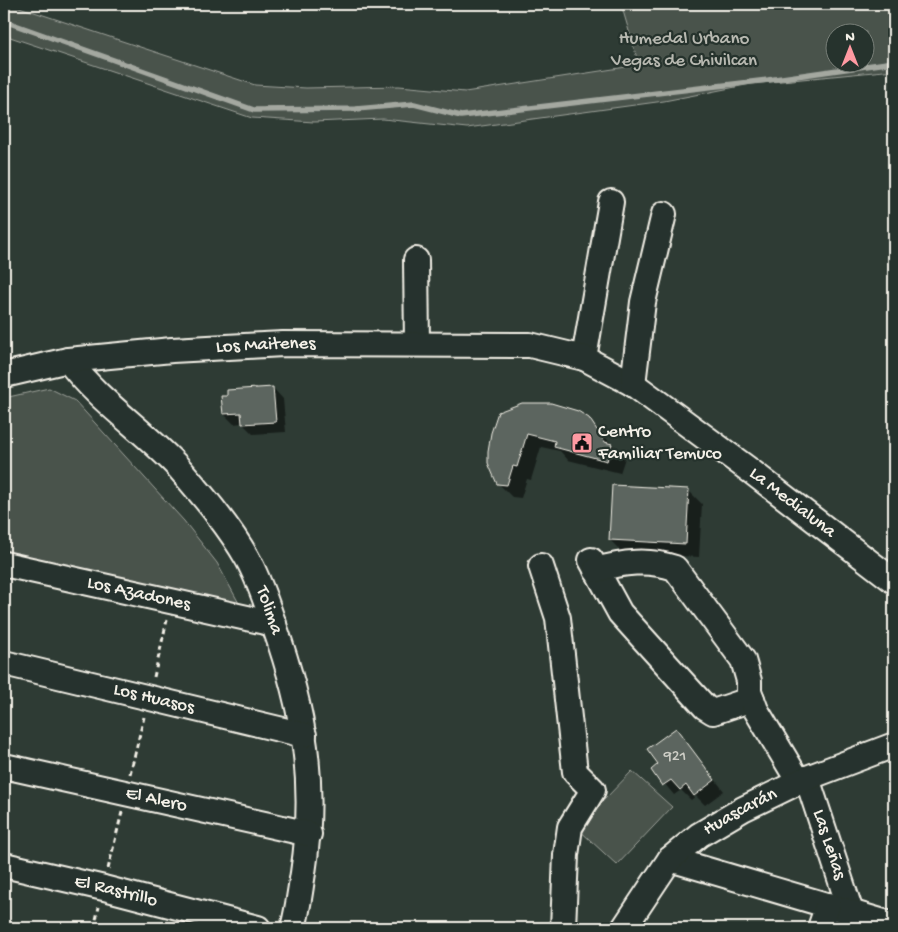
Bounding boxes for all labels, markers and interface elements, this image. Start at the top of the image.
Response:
north arrow [826,22,876,72]
park label: Humedal Urbano Vegas de Chivilcan [610,28,757,73]
text: N [845,29,855,46]
street label: Los Maitenes [215,332,316,359]
place label: Centro Familiar Temuco [597,421,722,466]
public building icon: Centro Familiar Temuco [570,431,594,455]
street label: La Medialuna [744,462,841,544]
street label: Los Azadones [85,571,194,617]
street label: Tolima [250,582,288,639]
street label: Los Huasos [111,678,198,720]
house number: 921 [663,748,686,767]
street label: El Alero [123,782,189,818]
street label: Huascarán [699,783,781,841]
street label: Las Leñas [807,807,851,883]
street label: El Rastrillo [72,870,160,913]

